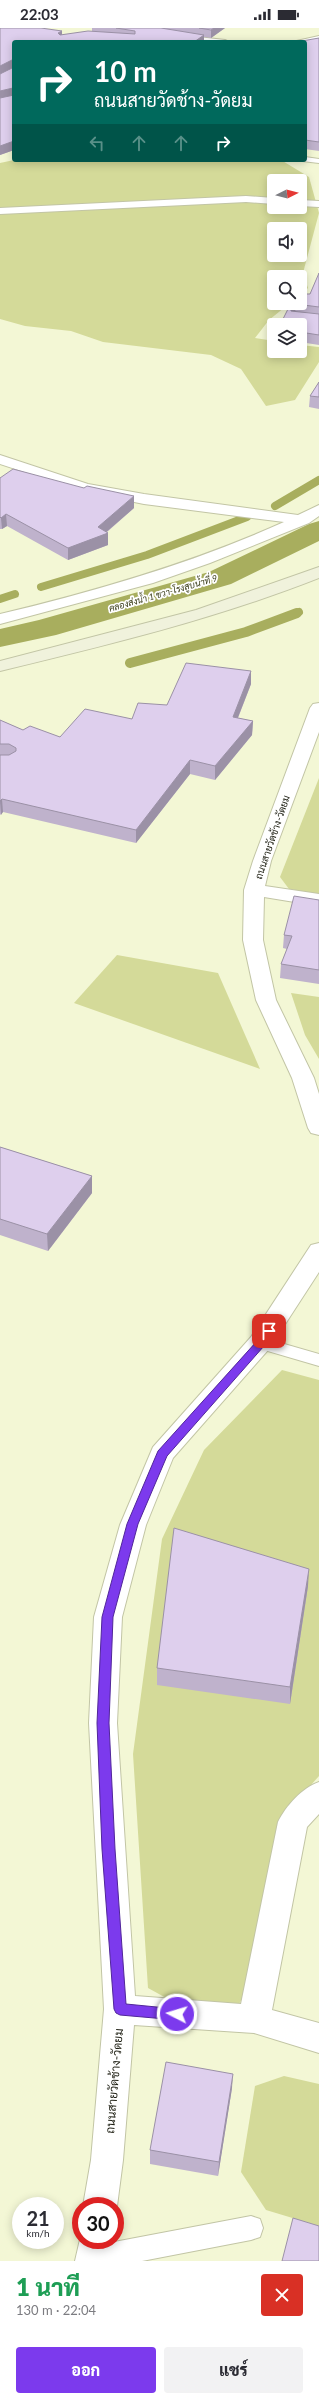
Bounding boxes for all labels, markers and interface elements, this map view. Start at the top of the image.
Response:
text: 22:03 [20,5,59,23]
text: 10 m [94,54,157,88]
icon: right [28,56,80,108]
text: ถนนสายวัดช้าง-วัดยม [94,89,252,111]
icon: left [86,132,108,154]
icon: ahead [128,132,150,154]
icon: ahead [170,132,192,154]
icon: right [212,132,234,154]
north arrow [267,174,307,214]
map controls [267,174,307,358]
button: sound [267,222,307,262]
button: search [267,270,307,310]
button: layers [267,318,307,358]
water label: คลองส่งน้ำ 1 ขวา-โรงสูบน้ำที่ 9 [107,569,219,615]
street label: ถนนสายวัดช้าง-วัดยม [252,793,292,881]
pin [252,1314,286,1348]
icon: arrive [258,1320,280,1342]
position arrow [156,1993,198,2035]
street label: ถนนสายวัดช้าง-วัดยม [102,2028,126,2134]
speed limit sign: 30 [72,2197,124,2249]
text: 21 [26,2206,50,2230]
text: km/h [26,2227,50,2239]
text: 1 นาที [16,2272,80,2301]
button: close [261,2274,303,2316]
text: 130 m · 22:04 [16,2302,96,2318]
button: ออก [16,2347,156,2393]
button: แชร์ [164,2347,303,2393]

